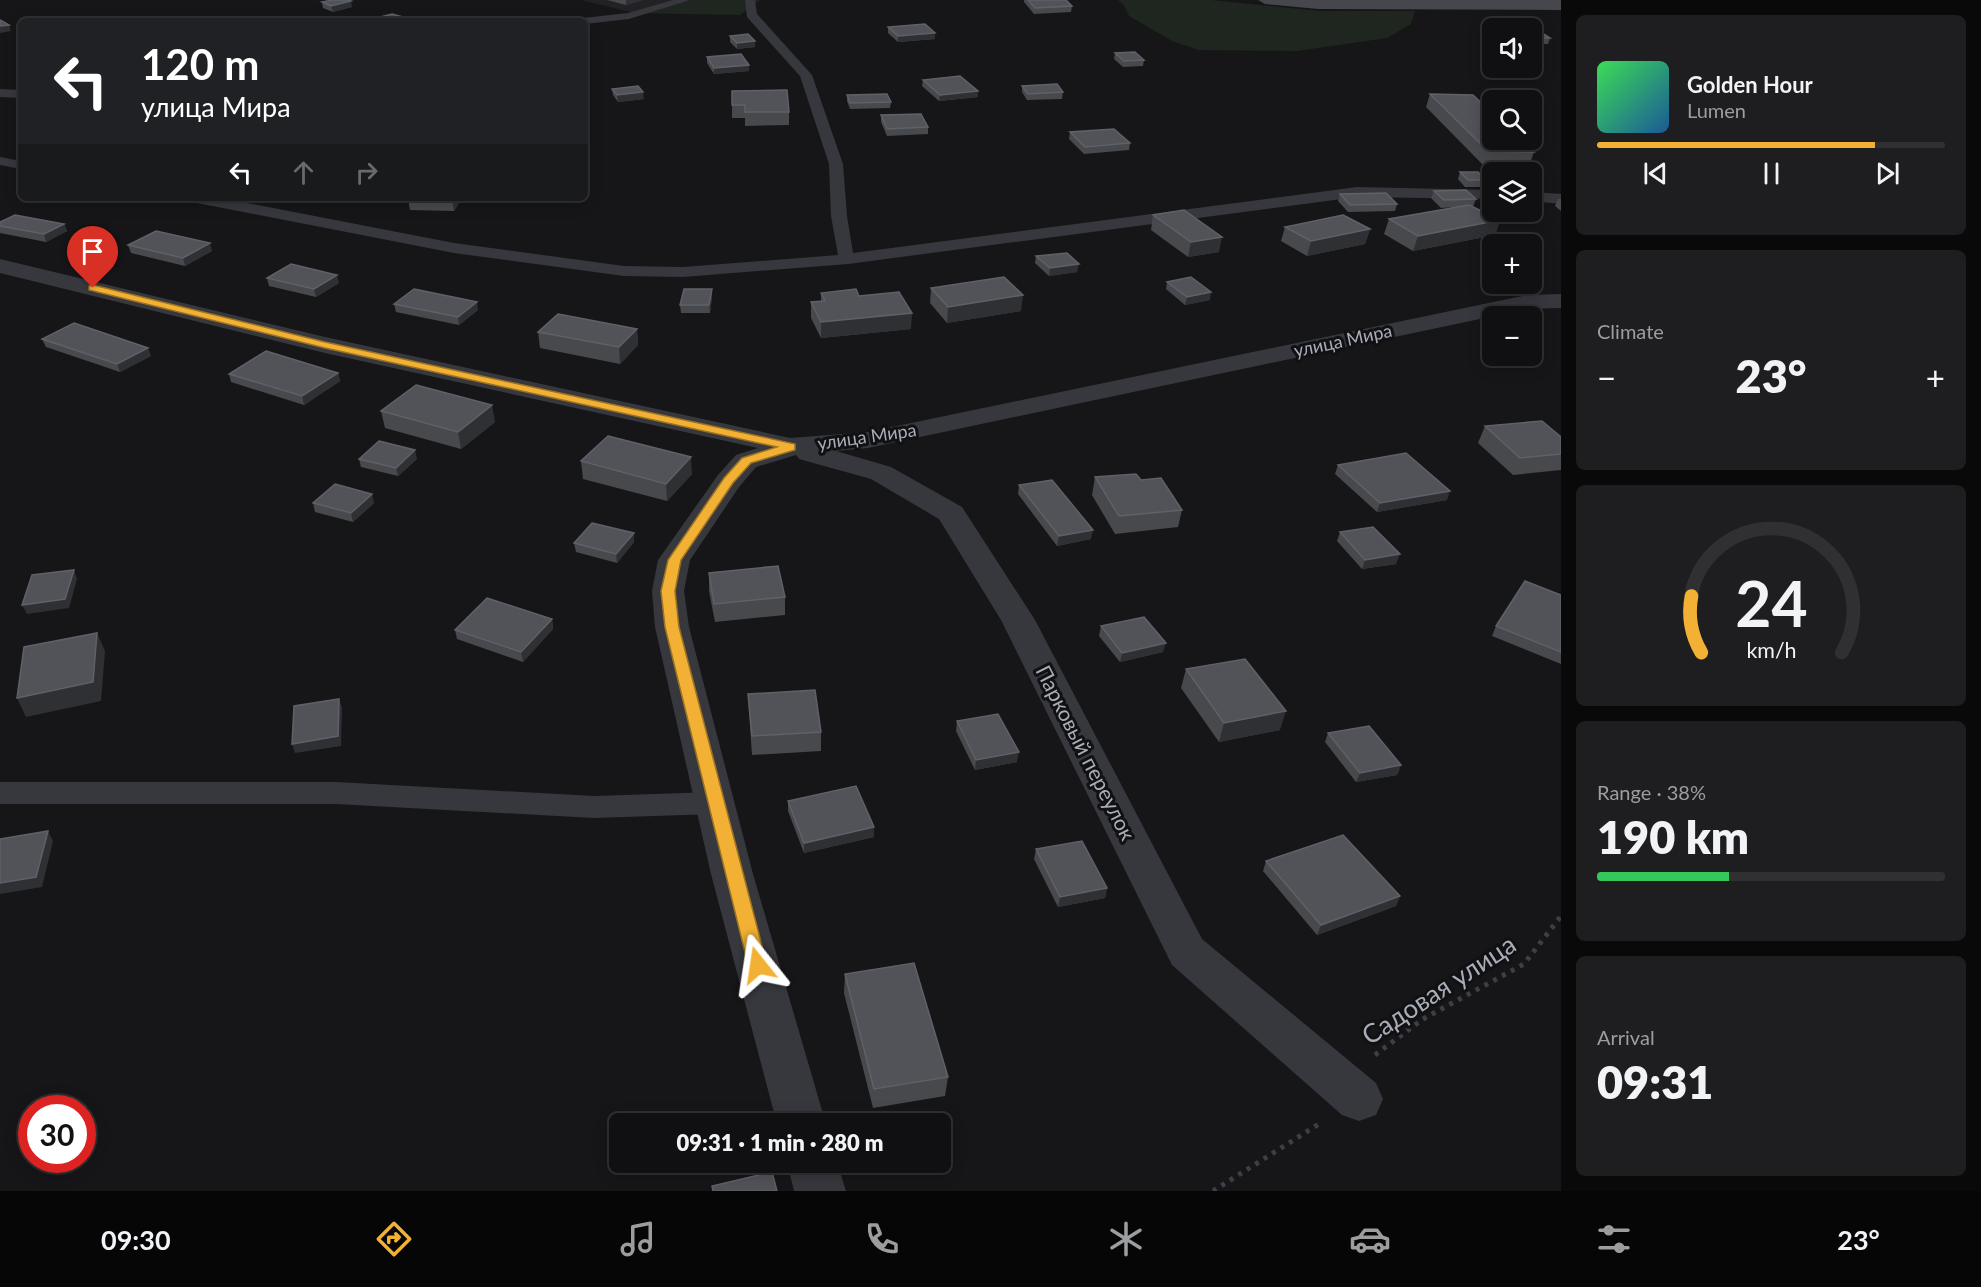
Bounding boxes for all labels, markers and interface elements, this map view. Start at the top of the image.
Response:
map controls [1482,18,1542,366]
button: sound [1482,18,1542,78]
text: 120 m [141,39,259,89]
icon: left [42,42,120,120]
text: Golden Hour [1687,71,1813,98]
text: улица Мира [141,90,291,123]
button: search [1482,90,1542,150]
text: Lumen [1687,98,1746,122]
icon: left [224,156,257,189]
icon: ahead [287,156,320,189]
icon: right [350,156,383,189]
icon: previous [1639,157,1672,190]
icon: pause [1755,157,1788,190]
icon: next [1871,157,1904,190]
button: layers [1482,162,1542,222]
pin [67,226,118,288]
button: + [1482,234,1542,294]
icon: arrive [76,235,109,268]
button: − [1482,306,1542,366]
street label: улица Мира [1292,319,1394,361]
text: Climate [1597,319,1664,343]
text: 23° [1736,349,1806,403]
text: − [1597,357,1616,397]
text: + [1926,357,1945,397]
street label: улица Мира [816,418,918,454]
text: 24 [1735,565,1807,640]
text: km/h [1746,637,1796,663]
street label: Парковый переулок [1031,661,1141,844]
text: Range · 38% [1597,780,1706,804]
text: 190 km [1597,810,1749,864]
street label: Садовая улица [1355,927,1521,1051]
position arrow [726,933,790,997]
text: Arrival [1597,1025,1655,1049]
text: 09:31 [1597,1055,1713,1109]
speed limit sign: 30 [18,1095,96,1173]
text: 09:31 · 1 min · 280 m [677,1129,883,1156]
icon: directions [373,1218,415,1260]
icon: music [617,1218,659,1260]
icon: phone [861,1218,903,1260]
icon: climate [1105,1218,1147,1260]
icon: car [1349,1218,1391,1260]
icon: filters [1593,1218,1635,1260]
text: 09:30 [101,1223,171,1256]
text: 23° [1837,1223,1880,1256]

